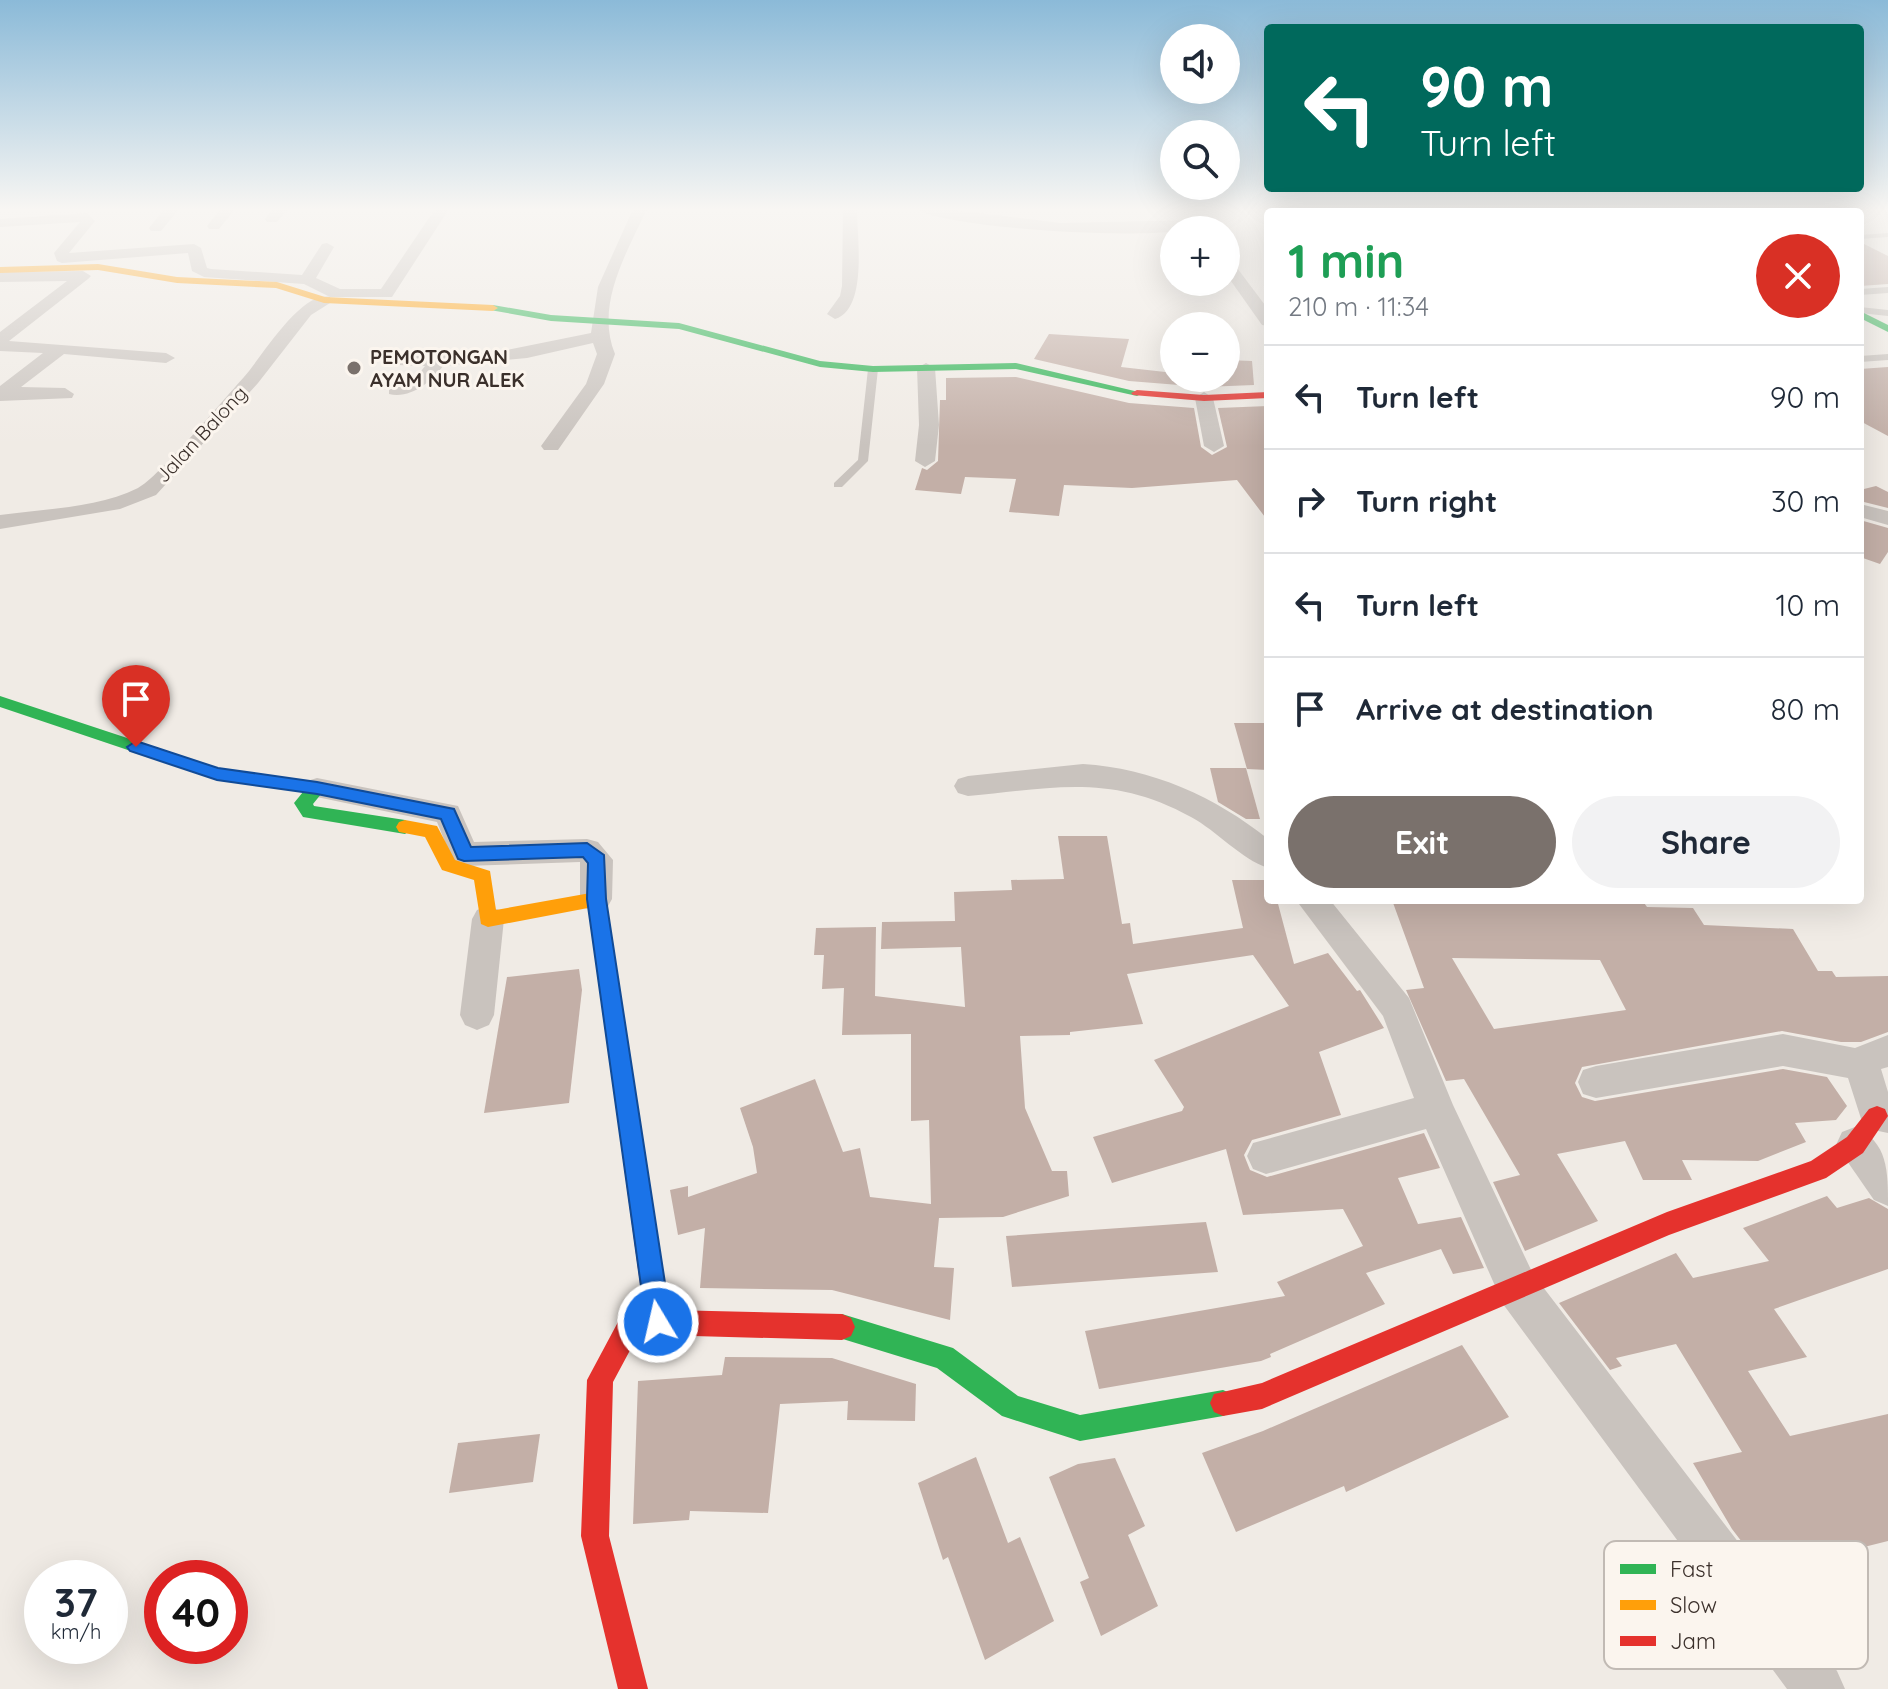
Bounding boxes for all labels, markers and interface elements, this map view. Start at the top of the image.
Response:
map controls [1160,24,1240,392]
button: sound [1160,24,1240,104]
text: 90 m [1420,51,1554,121]
icon: left [1288,56,1392,160]
button: search [1160,120,1240,200]
text: Turn left [1420,120,1556,165]
button: + [1160,216,1240,296]
text: 1 min [1288,230,1404,290]
button: close [1756,234,1840,318]
text: 210 m · 11:34 [1288,290,1429,323]
button: − [1160,312,1240,392]
place label: PEMOTONGAN AYAM NUR ALEK [370,344,524,392]
marker: PEMOTONGAN AYAM NUR ALEK [345,359,363,377]
icon: left [1288,375,1332,419]
text: Turn left [1356,378,1479,416]
text: 90 m [1770,378,1840,416]
street label: Jalan Balong [150,381,252,487]
icon: right [1288,479,1332,523]
text: Turn right [1356,482,1497,520]
text: 30 m [1771,482,1840,520]
icon: left [1288,583,1332,627]
text: Turn left [1356,586,1479,624]
text: 10 m [1776,586,1840,624]
pin [102,665,170,747]
icon: arrive [114,677,158,721]
icon: arrive [1288,687,1332,731]
text: Arrive at destination [1356,690,1654,728]
text: 80 m [1770,690,1840,728]
button: Exit [1288,796,1556,888]
button: Share [1572,796,1840,888]
position arrow [616,1280,700,1364]
legend [1604,1541,1868,1669]
text: Fast [1670,1555,1713,1583]
speed limit sign: 40 [144,1560,248,1664]
text: 37 [54,1577,98,1627]
text: Slow [1670,1591,1717,1619]
text: km/h [51,1619,101,1644]
text: Jam [1670,1627,1716,1655]

